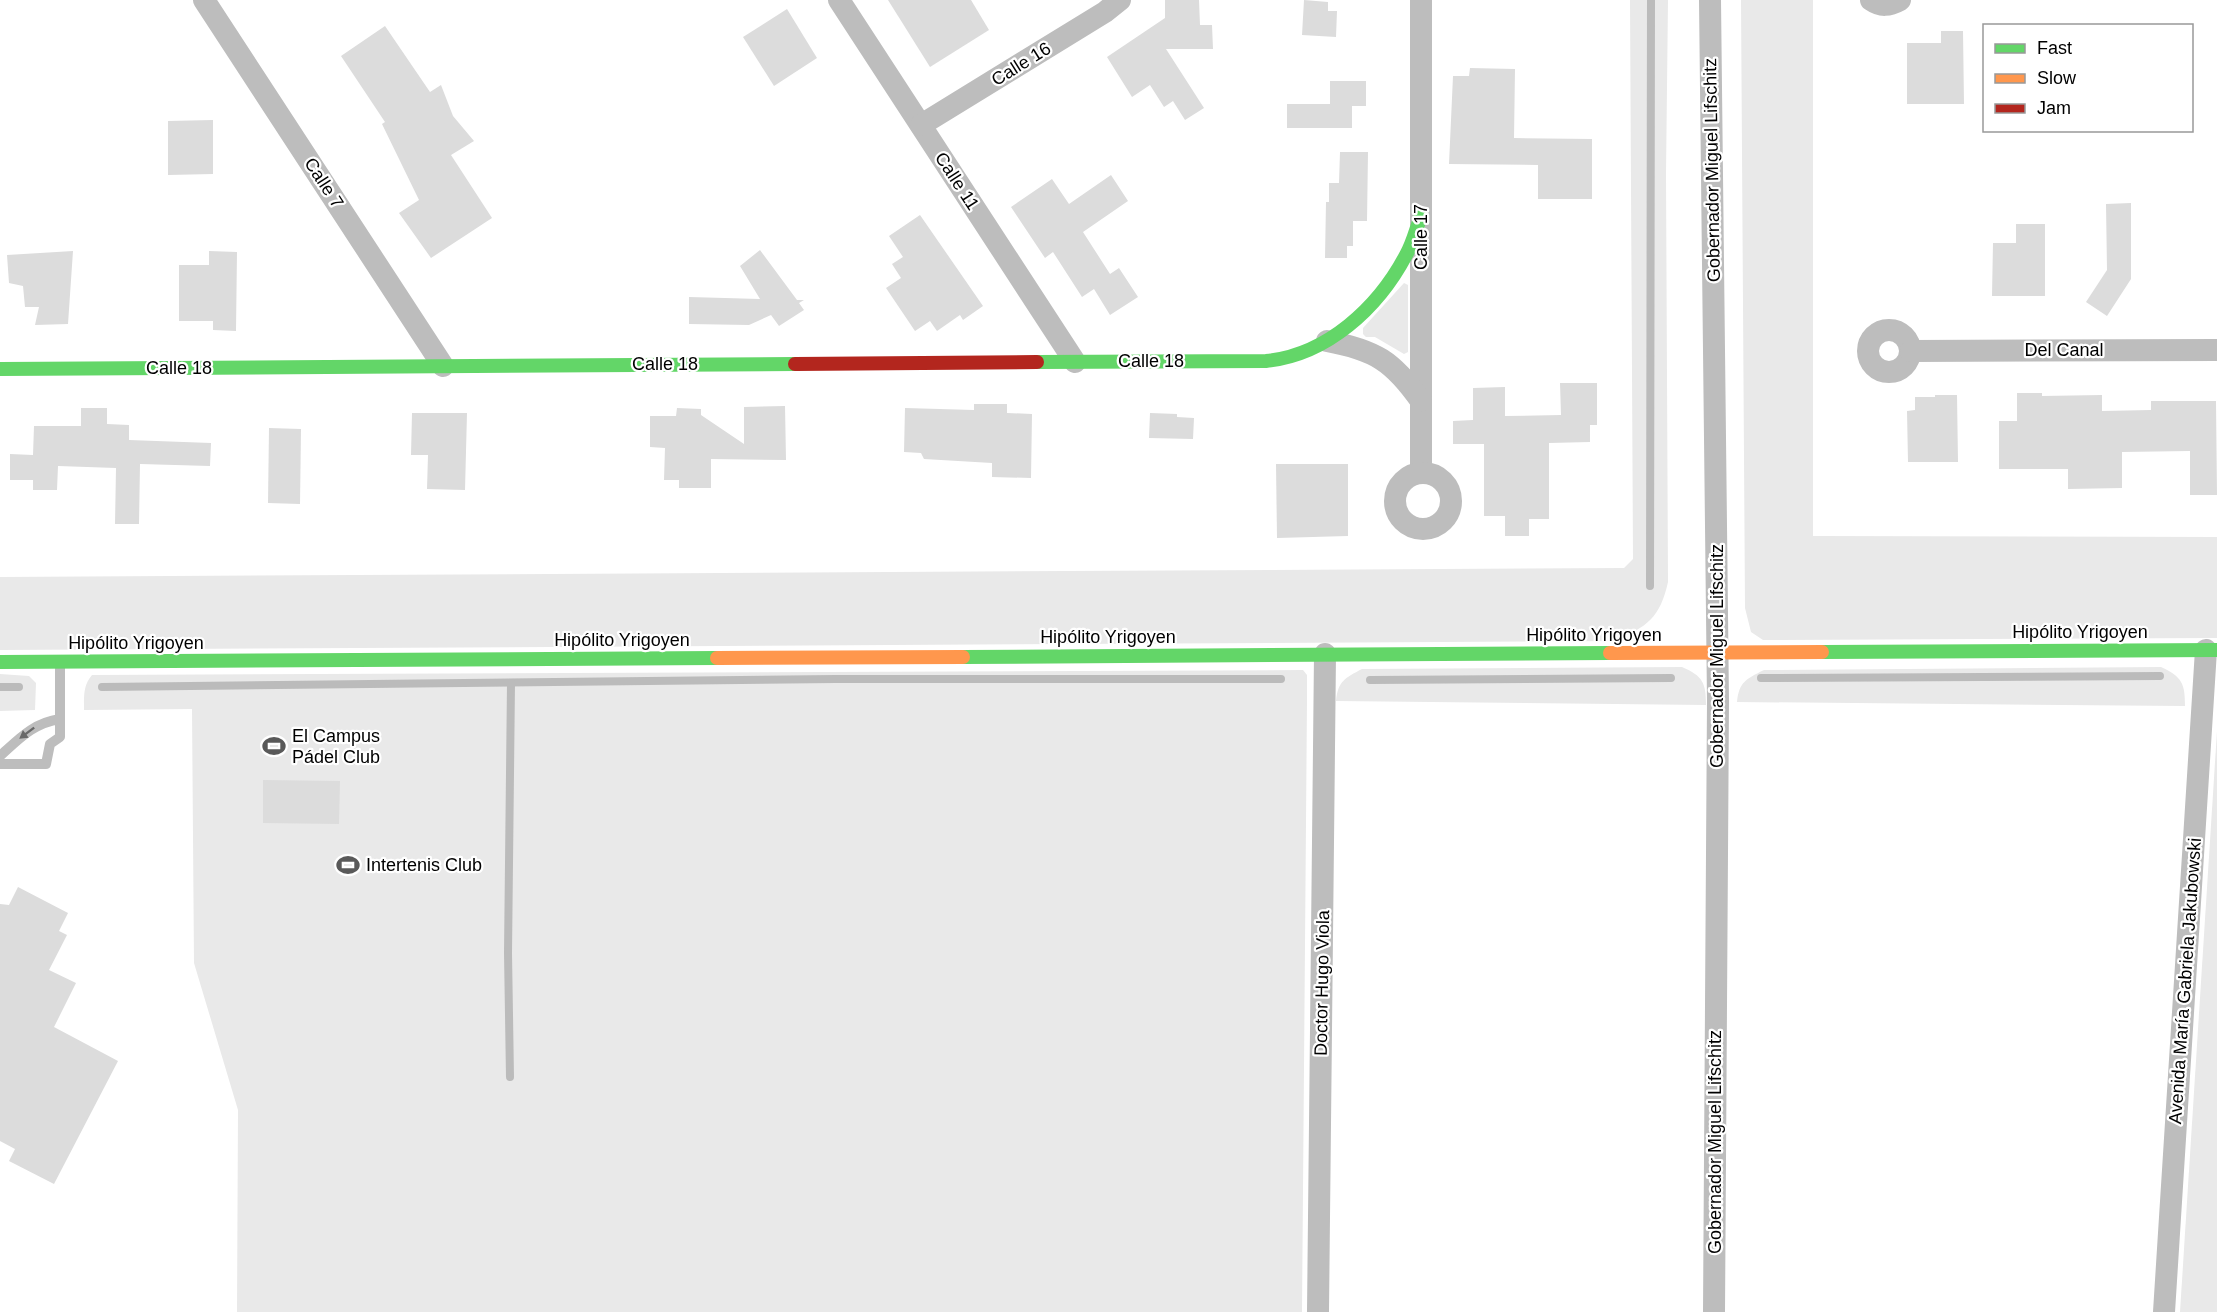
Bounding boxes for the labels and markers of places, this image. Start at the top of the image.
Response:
place label: El Campus Pádel Club [292,726,380,767]
sports icon: El Campus Pádel Club [261,733,287,759]
sports icon: Intertenis Club [335,852,361,878]
place label: Intertenis Club [366,855,482,875]

